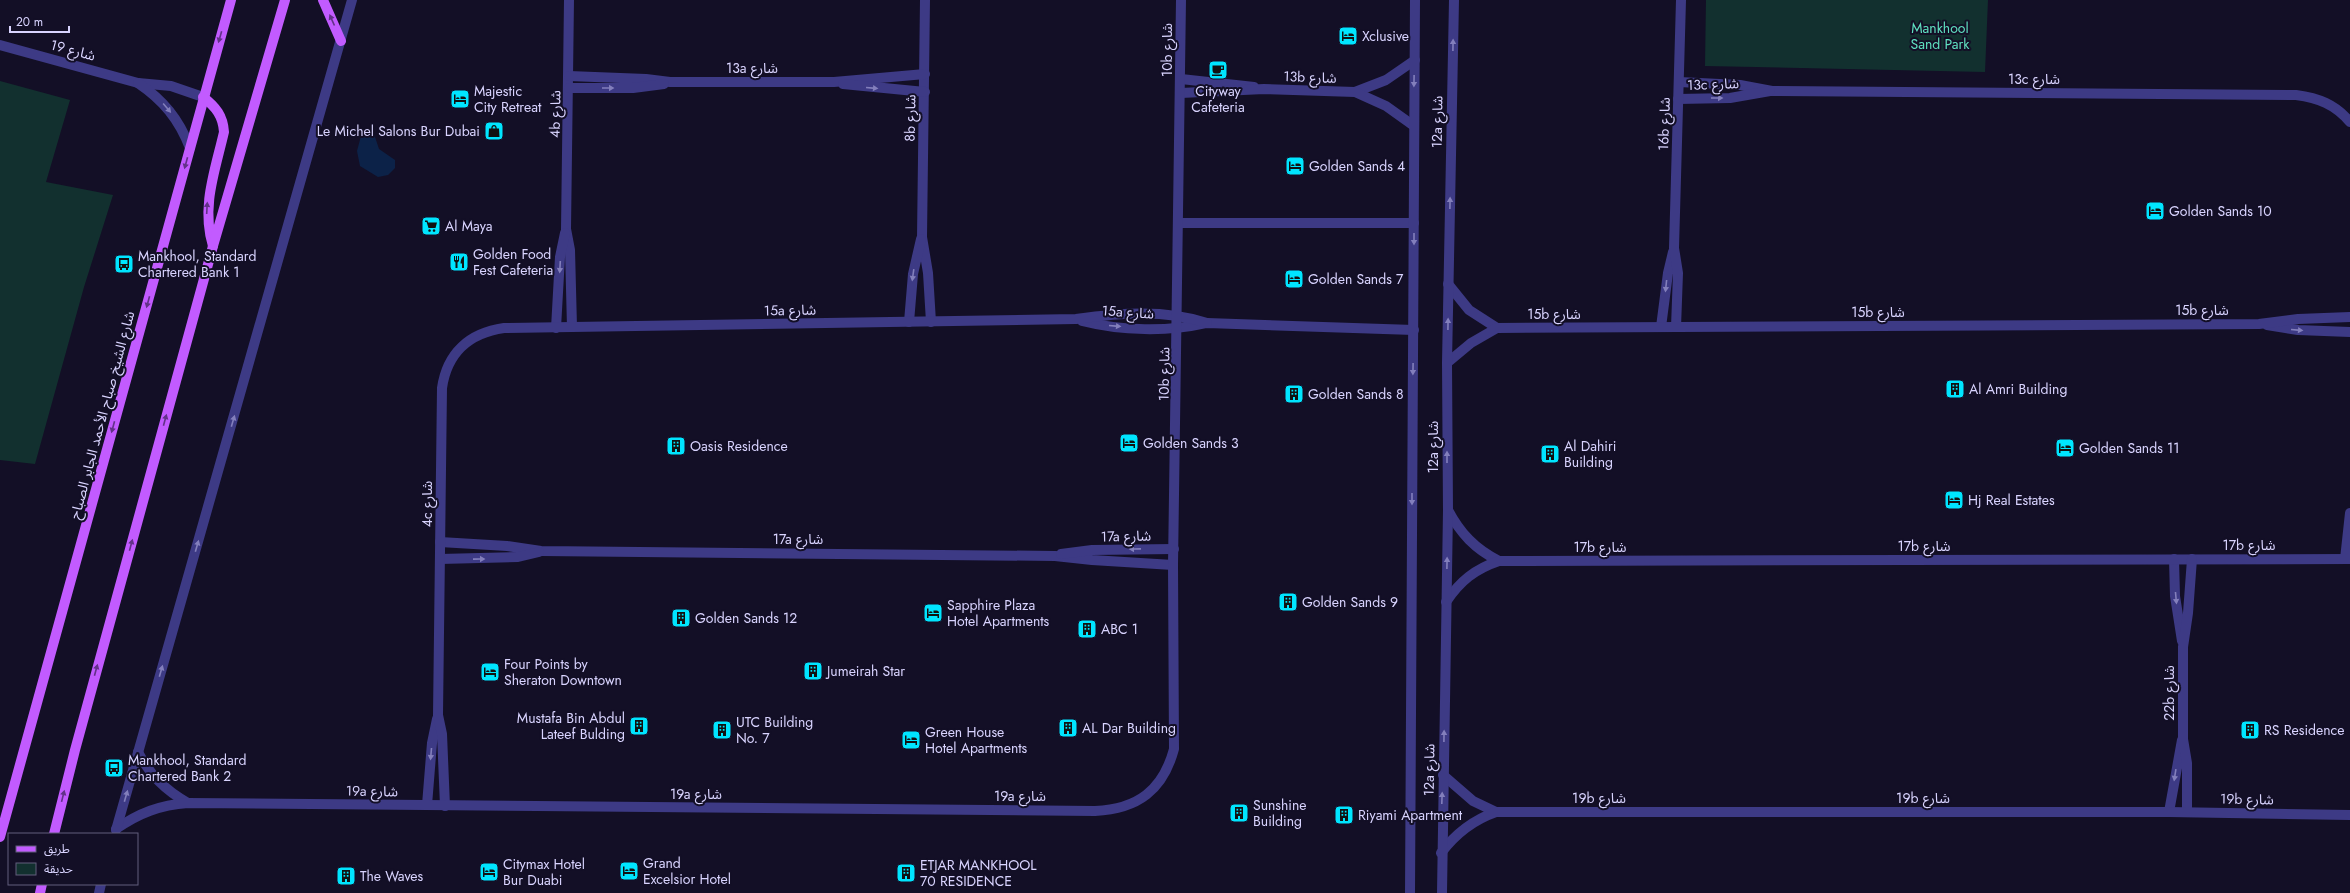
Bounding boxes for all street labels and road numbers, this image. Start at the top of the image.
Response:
street label: 10b شارع [1157,23,1178,77]
street label: شارع 19 [48,34,98,67]
street label: 13a شارع [726,58,778,79]
street label: 13b شارع [1283,66,1337,89]
street label: 13c شارع [2008,69,2060,90]
street label: 13c شارع [1687,73,1739,96]
street label: 4b شارع [545,90,566,138]
street label: 8b شارع [900,94,921,142]
street label: 12a شارع [1427,96,1448,148]
street label: 16b شارع [1653,97,1676,151]
street label: 15a شارع [764,300,816,321]
street label: 15a شارع [1101,300,1155,325]
street label: 15b شارع [2175,300,2229,321]
street label: 15b شارع [1851,302,1905,323]
street label: 15b شارع [1527,304,1581,325]
street label: شارع الشيخ صباح الأحمد الجابر الصباح [65,309,140,521]
street label: 10b شارع [1154,347,1175,401]
street label: 12a شارع [1423,421,1444,473]
street label: 4c شارع [417,481,438,527]
street label: 17a شارع [1101,526,1151,547]
street label: 17a شارع [773,529,823,550]
street label: 17b شارع [2222,535,2276,556]
street label: 17b شارع [1897,536,1951,557]
street label: 17b شارع [1573,537,1627,558]
street label: 22b شارع [2159,665,2180,721]
street label: 12a شارع [1419,744,1440,796]
street label: 19a شارع [346,781,398,802]
street label: 19a شارع [670,784,722,805]
street label: 19a شارع [994,786,1046,807]
street label: 19b شارع [1572,788,1626,809]
street label: 19b شارع [1896,788,1950,809]
street label: 19b شارع [2220,789,2274,810]

